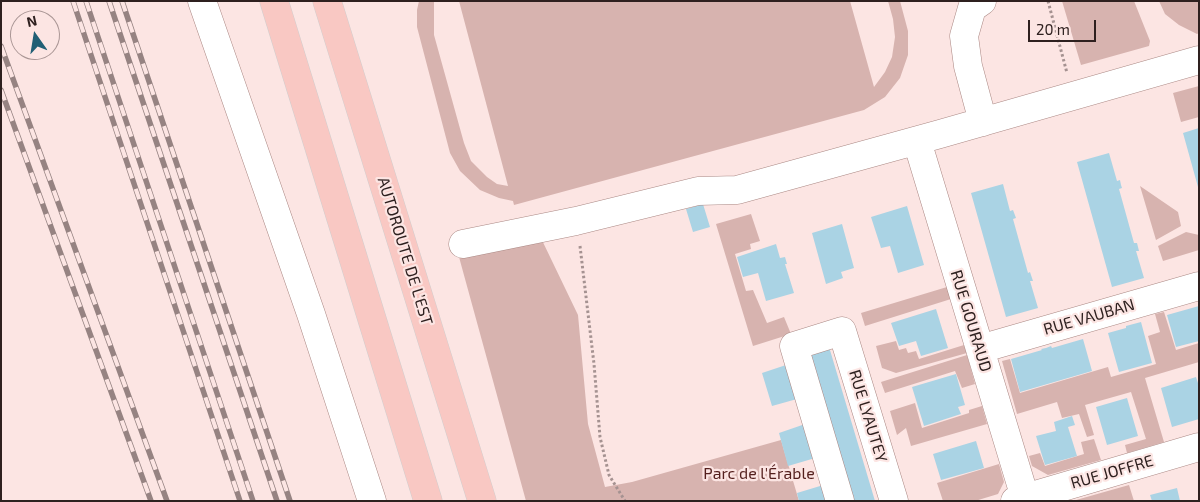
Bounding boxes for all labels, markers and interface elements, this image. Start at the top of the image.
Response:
north arrow [10,10,60,60]
scale bar [1030,10,1098,42]
text: N [25,11,39,30]
text: 20 m [1036,20,1070,38]
street label: AUTOROUTE DE L’EST [373,175,437,327]
street label: RUE GOURAUD [946,268,996,374]
street label: RUE VAUBAN [1041,295,1137,339]
street label: RUE LYAUTEY [845,367,891,465]
street label: RUE JOFFRE [1068,451,1156,493]
park label: Parc de l'Érable [703,464,815,484]

